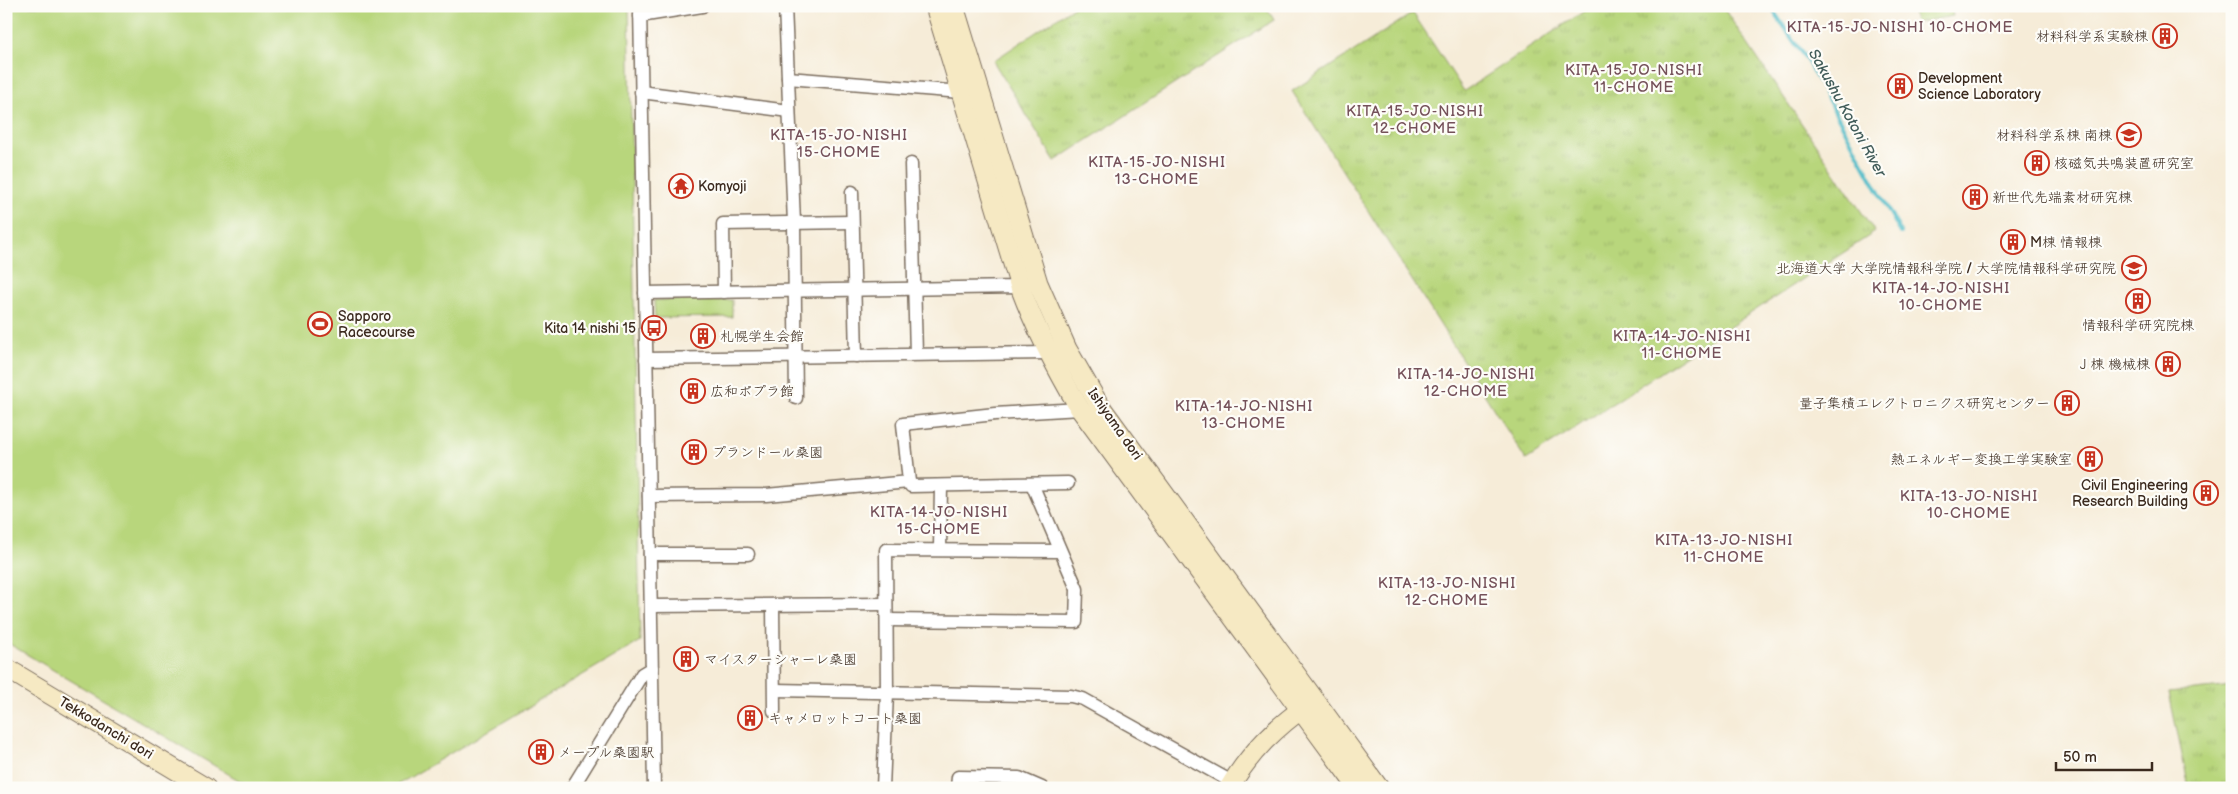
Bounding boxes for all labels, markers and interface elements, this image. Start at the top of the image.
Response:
district label: KITA-15-JO-NISHI 10-CHOME [1787,18,2013,37]
building icon: 材料科学系実験棟 [2152,23,2178,49]
place label: 材料科学系実験棟 [2036,28,2149,45]
water label: Sakushu Kotoni River [1804,46,1891,182]
district label: KITA-15-JO-NISHI 11-CHOME [1565,61,1703,97]
place label: Development Science Laboratory [1918,70,2042,103]
building icon: Development Science Laboratory [1887,73,1913,99]
district label: KITA-15-JO-NISHI 12-CHOME [1346,102,1484,138]
school or university icon: 材料科学系棟 南棟 [2116,122,2142,148]
district label: KITA-15-JO-NISHI 15-CHOME [770,126,908,162]
place label: 材料科学系棟 南棟 [1996,127,2113,144]
building icon: 核磁気共鳴装置研究室 [2024,150,2050,176]
district label: KITA-15-JO-NISHI 13-CHOME [1088,153,1226,189]
place label: 核磁気共鳴装置研究室 [2054,155,2194,172]
temple icon: Komyoji [668,173,694,199]
place label: Komyoji [698,178,747,195]
building icon: 新世代先端素材研究棟 [1962,184,1988,210]
place label: 新世代先端素材研究棟 [1992,189,2133,206]
building icon: M棟 情報棟 [2000,229,2026,255]
place label: M棟 情報棟 [2030,234,2103,251]
school or university icon: 北海道大学 大学院情報科学院 / 大学院情報科学研究院 [2121,255,2147,281]
place label: 北海道大学 大学院情報科学院 / 大学院情報科学研究院 [1776,260,2116,277]
district label: KITA-14-JO-NISHI 10-CHOME [1872,279,2010,315]
building icon: 情報科学研究院棟 [2125,288,2151,314]
place label: Sapporo Racecourse [338,308,415,341]
sports icon: Sapporo Racecourse [307,311,333,337]
bus stop icon: Kita 14 nishi 15 [641,315,667,341]
place label: 情報科学研究院棟 [2082,317,2195,334]
place label: Kita 14 nishi 15 [544,320,636,337]
building icon: 札幌学生会館 [690,323,716,349]
district label: KITA-14-JO-NISHI 11-CHOME [1613,327,1751,363]
place label: 札幌学生会館 [720,328,804,345]
building icon: Ｊ棟 機械棟 [2155,351,2181,377]
place label: Ｊ棟 機械棟 [2076,356,2151,373]
district label: KITA-14-JO-NISHI 12-CHOME [1397,365,1535,401]
building icon: 広和ポプラ館 [680,378,706,404]
place label: 広和ポプラ館 [710,383,794,400]
street label: Ishiyama dori [1084,385,1146,463]
building icon: 量子集積エレクトロニクス研究センター [2054,390,2080,416]
place label: 量子集積エレクトロニクス研究センター [1799,395,2050,412]
district label: KITA-14-JO-NISHI 13-CHOME [1175,397,1313,433]
building icon: プランドール桑園 [681,439,707,465]
place label: プランドール桑園 [712,444,823,461]
building icon: 熱エネルギー変換工学実験室 [2077,446,2103,472]
place label: 熱エネルギー変換工学実験室 [1891,451,2072,468]
place label: Civil Engineering Research Building [2072,477,2188,510]
building icon: Civil Engineering Research Building [2193,480,2219,506]
district label: KITA-13-JO-NISHI 10-CHOME [1900,487,2038,523]
district label: KITA-14-JO-NISHI 15-CHOME [870,503,1008,539]
district label: KITA-13-JO-NISHI 11-CHOME [1655,531,1793,567]
district label: KITA-13-JO-NISHI 12-CHOME [1378,574,1516,610]
building icon: マイスターシャーレ桑園 [673,646,699,672]
place label: マイスターシャーレ桑園 [704,651,857,668]
street label: Tekkodanchi dori [56,693,156,763]
building icon: キャメロットコート桑園 [737,705,763,731]
place label: キャメロットコート桑園 [768,710,922,727]
building icon: メープル桑園駅 [528,739,554,765]
scale bar [2056,739,2152,771]
place label: メープル桑園駅 [558,744,655,761]
text: 50 m [2063,748,2097,767]

